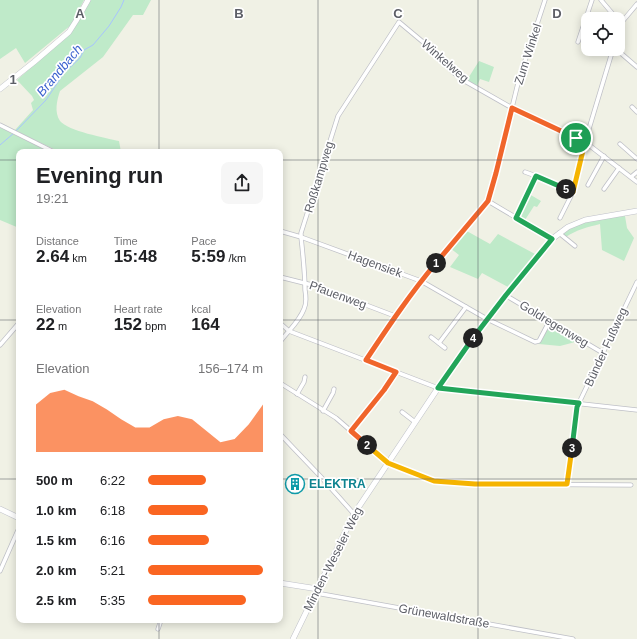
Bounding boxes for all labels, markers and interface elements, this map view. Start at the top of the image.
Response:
text: A [75,6,85,21]
text: B [234,6,244,21]
text: C [393,6,403,21]
text: D [552,6,562,21]
map controls [581,12,625,56]
button: locate [581,12,625,56]
street label: Zum Winkel [512,22,544,86]
street label: Winkelweg [419,37,471,85]
water label: Brandbach [33,41,85,99]
text: 1 [9,72,17,87]
pin [559,121,593,155]
icon: arrive [565,127,587,149]
street label: Roßkampweg [301,140,337,214]
button: share [221,162,263,204]
text: Evening run [36,163,163,188]
pin: 5 [556,179,576,199]
text: 5 [563,183,569,195]
text: 19:21 [36,191,69,206]
text: Distance [36,235,79,247]
text: Time [114,235,138,247]
text: Pace [191,235,216,247]
text: 2.64 [36,247,69,266]
text: 15:48 [114,247,157,266]
text: 5:59 [191,247,225,266]
street label: Hagensiek [346,248,405,281]
text: km [69,252,87,264]
text: /km [225,252,246,264]
pin: 1 [426,253,446,273]
text: 1 [433,257,439,269]
street label: Pfauenweg [307,278,369,312]
street label: Goldregenweg [517,298,591,350]
text: Elevation [36,303,81,315]
text: Heart rate [114,303,163,315]
text: kcal [191,303,211,315]
street label: Bünder Fußweg [582,305,630,389]
text: 22 [36,315,55,334]
text: 152 [114,315,142,334]
text: 164 [191,315,220,334]
text: m [55,320,67,332]
text: bpm [142,320,167,332]
pin: 4 [463,328,483,348]
text: 4 [470,332,476,344]
text: Elevation [36,361,89,376]
text: 156–174 m [198,361,263,376]
pin: 2 [357,435,377,455]
pin: 3 [562,438,582,458]
text: 2 [364,439,370,451]
text: 3 [569,442,575,454]
text: 500 m [36,473,73,488]
text: 6:22 [100,473,125,488]
building icon: ELEKTRA [284,473,306,495]
place label: ELEKTRA [309,477,366,491]
text: 1.0 km [36,503,76,518]
text: 6:18 [100,503,125,518]
street label: Minden-Weseler Weg [301,505,365,613]
text: 1.5 km [36,533,76,548]
text: 6:16 [100,533,125,548]
text: 2.0 km [36,563,76,578]
text: 5:21 [100,563,125,578]
text: 2.5 km [36,593,76,608]
text: 5:35 [100,593,125,608]
street label: Grünewaldstraße [397,601,491,631]

